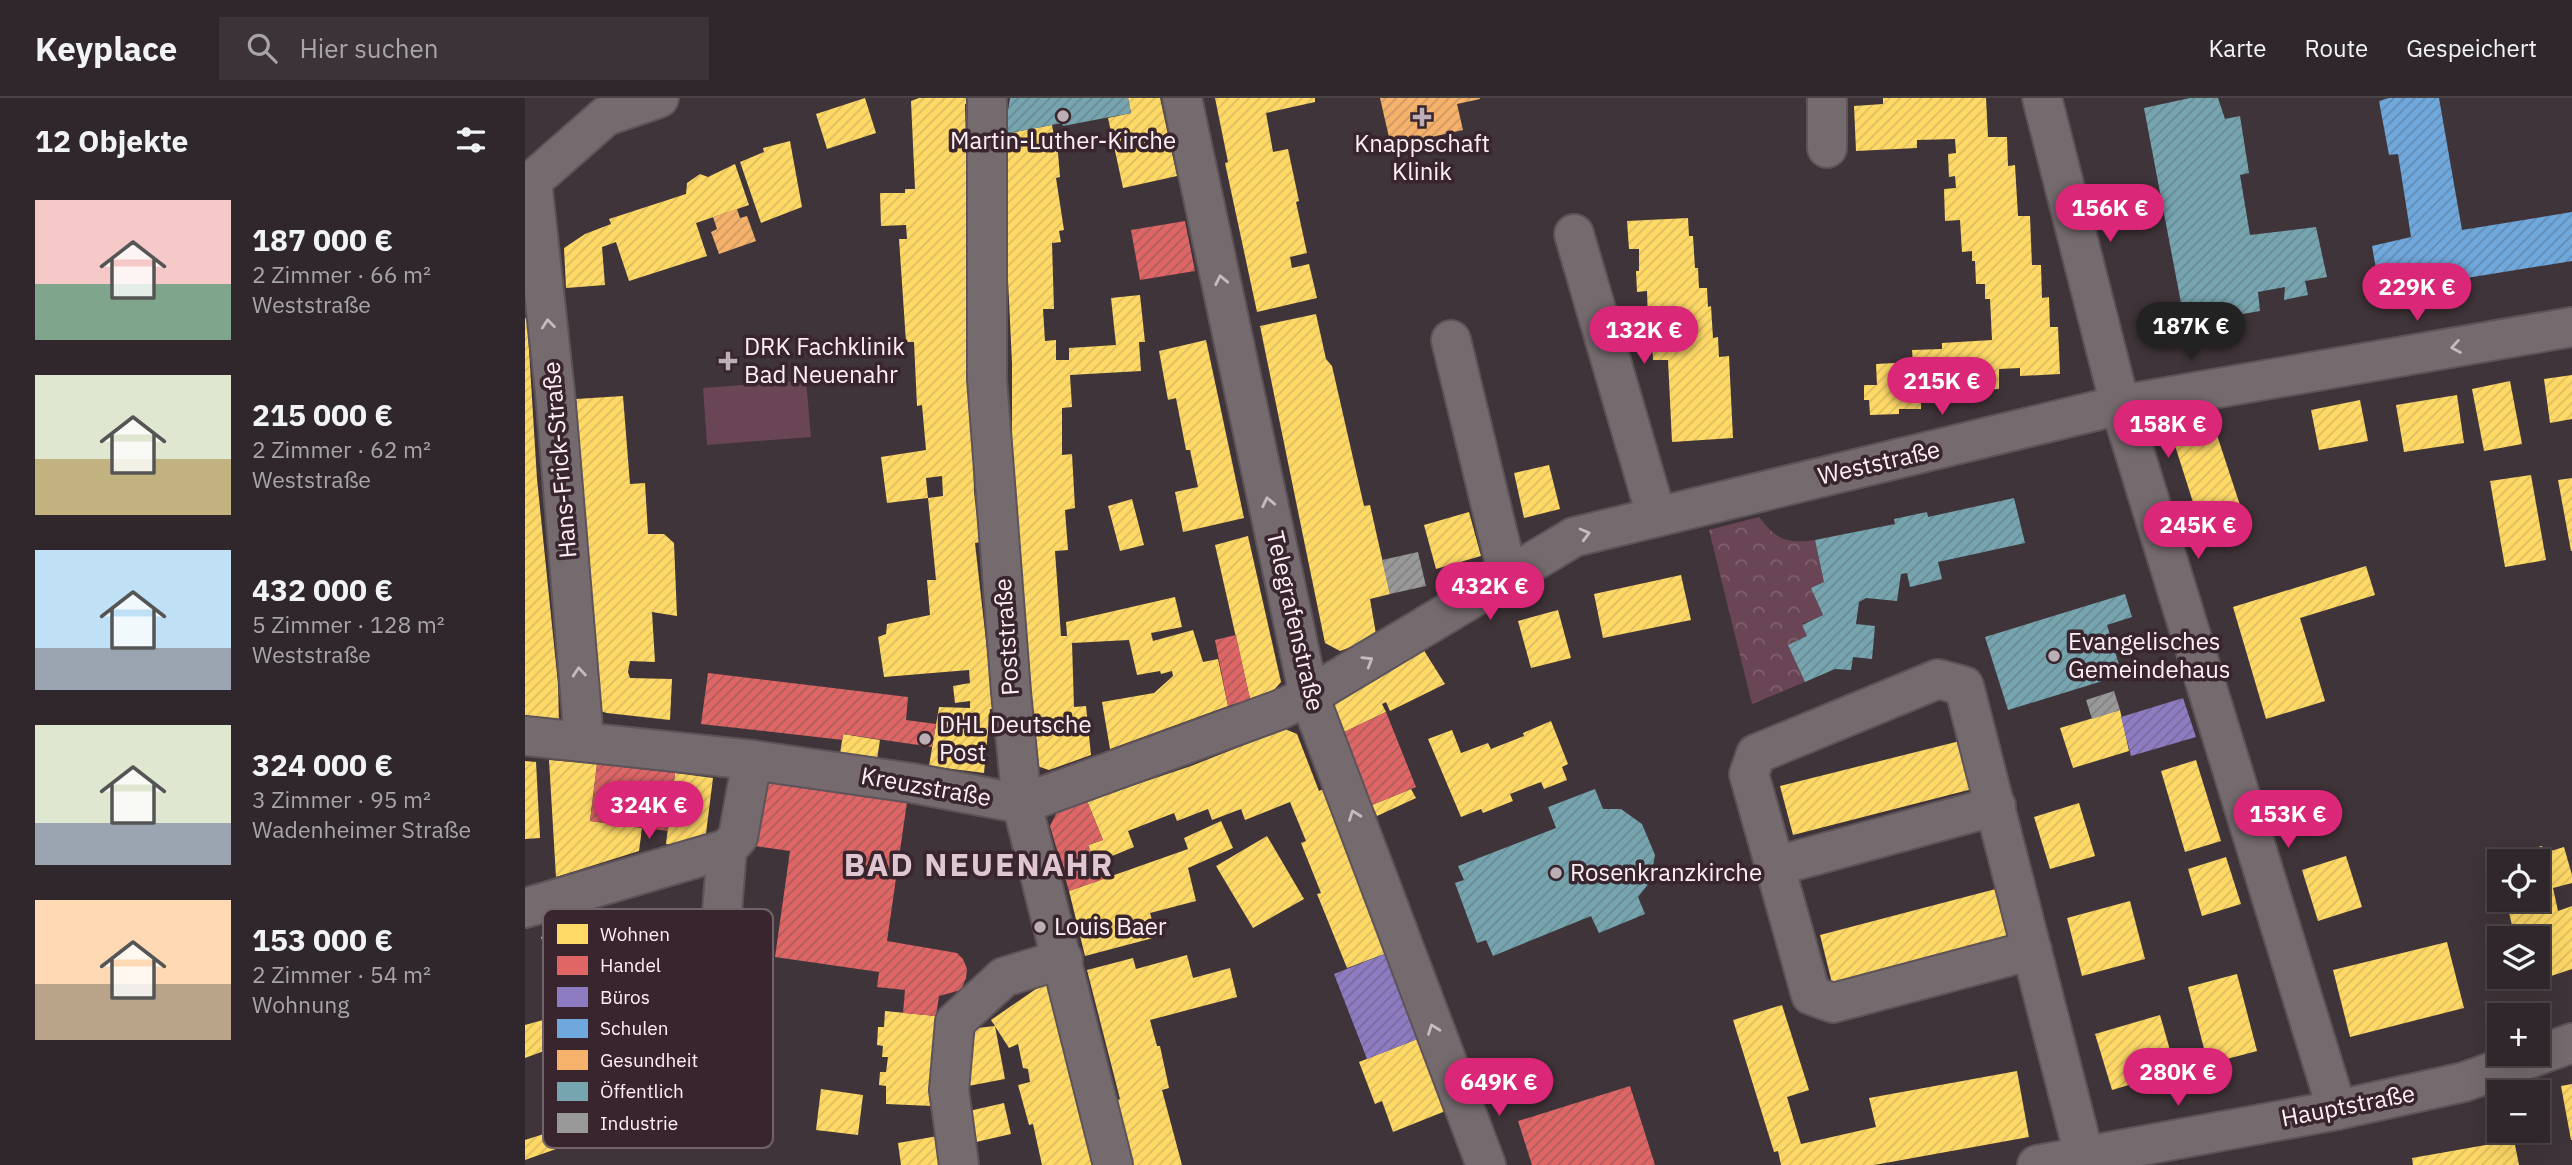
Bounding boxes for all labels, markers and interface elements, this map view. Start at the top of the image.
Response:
search box [219,17,709,80]
text: Keyplace [35,27,177,70]
icon: search [243,29,281,67]
text: Hier suchen [299,31,439,65]
text: Karte [2208,32,2267,64]
text: Route [2305,32,2368,64]
text: Gespeichert [2406,32,2537,64]
marker: Knappschaft Klinik [1412,107,1432,127]
marker: Martin-Luther-Kirche [1055,108,1071,124]
text: 12 Objekte [35,121,188,160]
icon: filters [452,121,490,159]
place label: Martin-Luther-Kirche [950,124,1176,156]
place label: Knappschaft Klinik [1354,127,1490,187]
pin: 156K € [2053,184,2167,244]
text: 156K € [2071,192,2149,222]
text: 187 000 € [252,220,393,259]
icon: home [91,228,175,312]
text: 2 Zimmer · 66 m² [252,259,431,289]
pin: 229K € [2360,264,2474,323]
text: 229K € [2378,271,2456,301]
one-way arrow [1214,274,1229,286]
text: Weststraße [252,289,371,319]
pin: 187K € [2134,302,2248,362]
pin: 132K € [1587,306,1701,366]
text: 187K € [2152,310,2230,340]
text: 132K € [1605,314,1683,344]
one-way arrow [540,318,555,330]
place label: DRK Fachklinik Bad Neuenahr [744,330,905,390]
one-way arrow [2451,339,2462,354]
marker: DRK Fachklinik Bad Neuenahr [718,351,738,371]
pin: 215K € [1885,358,1999,417]
street label: Hans-Frick-Straße [534,360,584,560]
text: 215K € [1903,365,1981,395]
text: 215 000 € [252,395,393,434]
pin: 158K € [2111,400,2225,460]
icon: home [91,403,175,487]
text: 158K € [2129,408,2207,438]
street label: Weststraße [1815,432,1943,492]
text: 2 Zimmer · 62 m² [252,434,431,464]
text: Weststraße [252,464,371,494]
one-way arrow [1261,496,1276,508]
pin: 245K € [2141,502,2255,561]
text: 245K € [2159,509,2237,539]
street label: Telegrafenstraße [1260,528,1332,714]
one-way arrow [1579,528,1591,542]
pin: 432K € [1433,562,1547,622]
text: 432 000 € [252,570,393,609]
text: 432K € [1451,570,1529,600]
street label: Poststraße [986,577,1026,697]
icon: home [91,578,175,662]
text: 5 Zimmer · 128 m² [252,609,445,639]
place label: Evangelisches Gemeindehaus [2068,625,2230,685]
text: Weststraße [252,639,371,669]
marker: Evangelisches Gemeindehaus [2046,648,2062,664]
one-way arrow [1360,656,1373,669]
one-way arrow [572,667,587,678]
place label: DHL Deutsche Post [939,708,1092,768]
marker: DHL Deutsche Post [917,731,933,747]
text: 324 000 € [252,745,393,784]
icon: home [91,753,175,837]
street label: Kreuzstraße [859,759,994,813]
pin: 324K € [592,782,706,841]
text: 3 Zimmer · 95 m² [252,784,431,814]
text: 324K € [610,789,688,819]
pin: 153K € [2231,790,2345,850]
text: 153K € [2249,798,2327,828]
one-way arrow [1348,810,1362,822]
text: Wadenheimer Straße [252,814,471,844]
district label: BAD NEUENAHR [844,843,1114,885]
map controls [2487,849,2550,1143]
button: locate [2487,849,2550,912]
place label: Rosenkranzkirche [1570,856,1762,888]
marker: Rosenkranzkirche [1548,865,1564,881]
legend [543,909,773,1148]
place label: Louis Baer [1054,910,1167,942]
marker: Louis Baer [1032,919,1048,935]
text: 153 000 € [252,920,393,959]
text: Wohnen [600,922,670,946]
button: layers [2487,926,2550,989]
icon: home [91,928,175,1012]
text: Handel [600,953,661,977]
text: 2 Zimmer · 54 m² [252,959,431,989]
text: Büros [600,985,650,1009]
text: Wohnung [252,989,349,1019]
button: + [2487,1003,2550,1066]
text: Schulen [600,1016,669,1040]
one-way arrow [1427,1023,1441,1035]
text: Gesundheit [600,1048,698,1072]
pin: 280K € [2121,1048,2235,1108]
text: 280K € [2139,1056,2217,1086]
pin: 649K € [1442,1058,1556,1118]
text: 649K € [1460,1066,1538,1096]
street label: Hauptstraße [2278,1076,2417,1134]
text: Öffentlich [600,1079,684,1103]
button: − [2487,1080,2550,1143]
text: Industrie [600,1111,678,1135]

